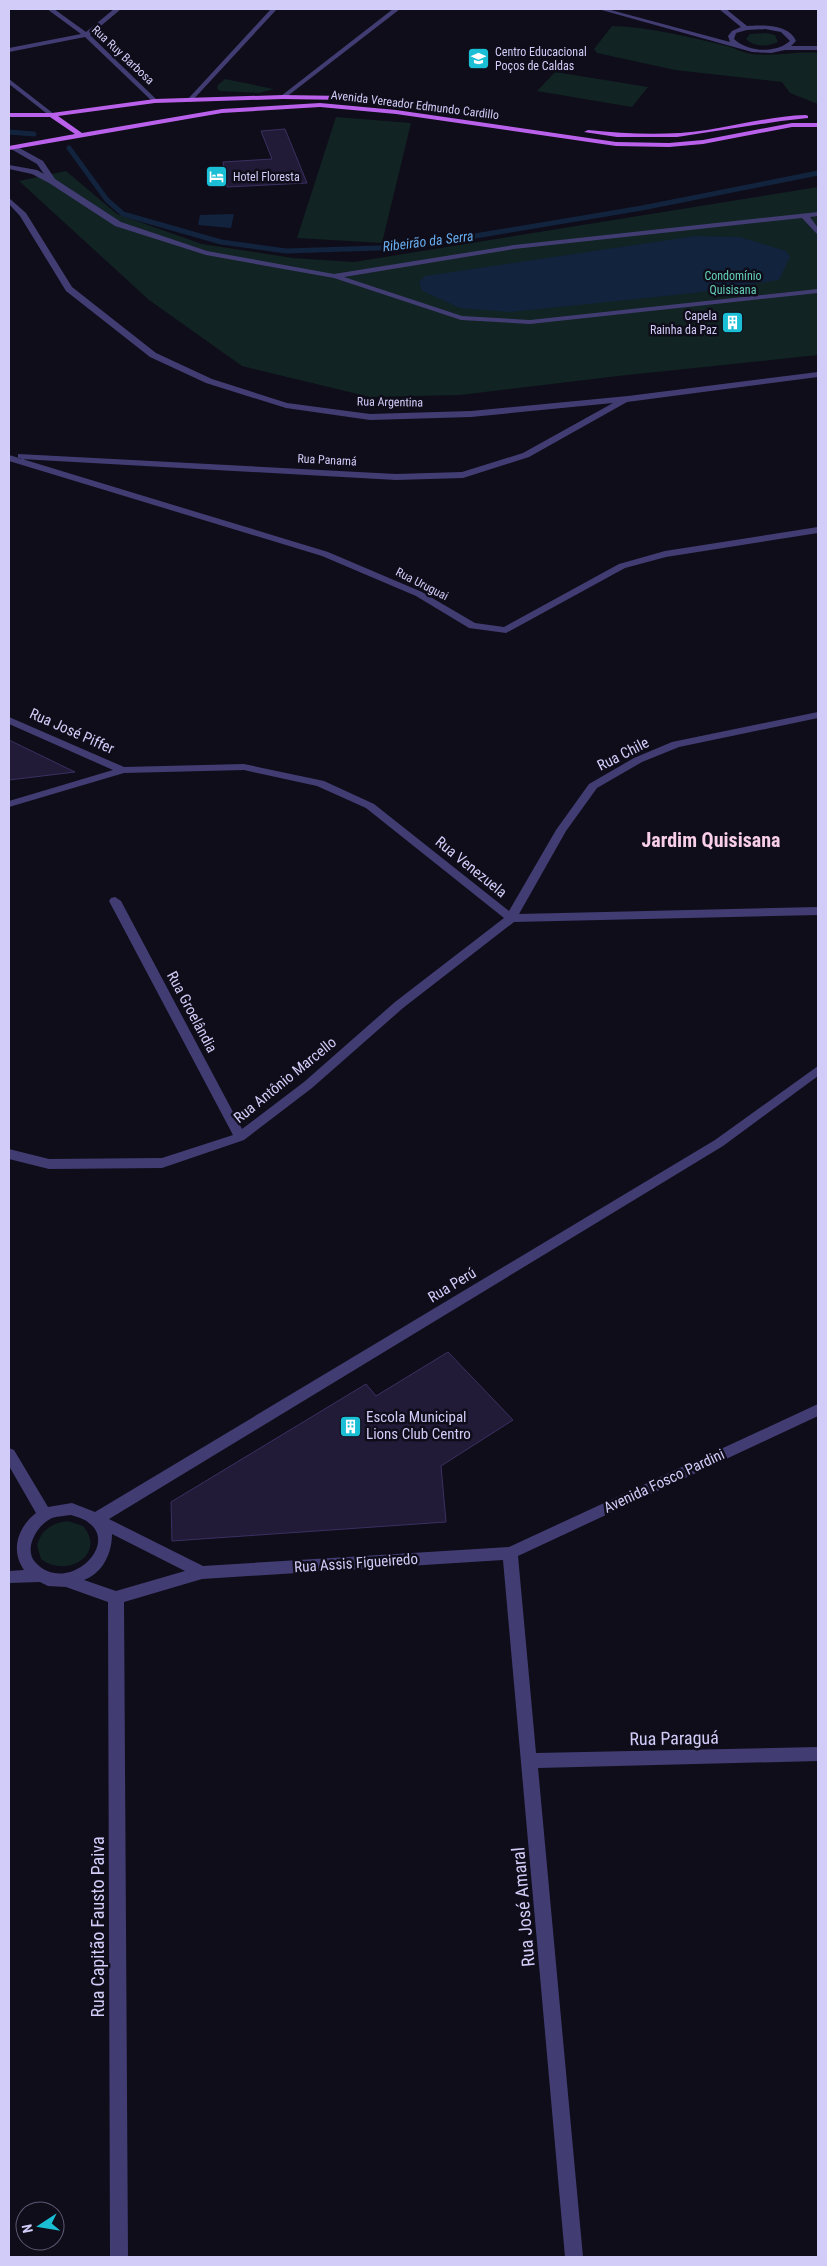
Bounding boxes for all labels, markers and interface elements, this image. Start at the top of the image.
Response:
street label: Rua Ruy Barbosa [89,23,157,87]
place label: Centro Educacional Poços de Caldas [495,45,587,73]
school or university icon: Centro Educacional Poços de Caldas [467,47,491,71]
street label: Avenida Vereador Edmundo Cardillo [330,88,500,122]
hotel icon: Hotel Floresta [205,165,229,189]
place label: Hotel Floresta [233,170,300,184]
water label: Ribeirão da Serra [382,228,474,254]
park label: Condomínio Quisisana [704,269,762,297]
place label: Capela Rainha da Paz [650,309,717,337]
building icon: Capela Rainha da Paz [721,311,745,335]
street label: Rua Argentina [357,394,424,410]
street label: Rua Panamá [297,451,357,469]
street label: Rua Uruguai [393,565,451,603]
street label: Rua José Piffer [27,704,117,758]
street label: Rua Chile [594,733,652,775]
district label: Jardim Quisisana [642,828,780,852]
street label: Rua Venezuela [432,833,510,901]
street label: Rua Groelândia [163,968,221,1056]
street label: Rua Antônio Marcello [230,1033,340,1127]
street label: Rua Perú [425,1264,479,1306]
place label: Escola Municipal Lions Club Centro [366,1408,471,1443]
building icon: Escola Municipal Lions Club Centro [338,1414,362,1438]
street label: Avenida Fosco Pardini [601,1445,727,1517]
street label: Rua Assis Figueiredo [293,1550,419,1576]
street label: Rua Paraguá [629,1727,719,1749]
street label: Rua Capitão Fausto Paiva [87,1837,108,2017]
street label: Rua José Amaral [507,1846,539,1968]
north arrow [15,2201,65,2251]
text: N [19,2223,36,2235]

